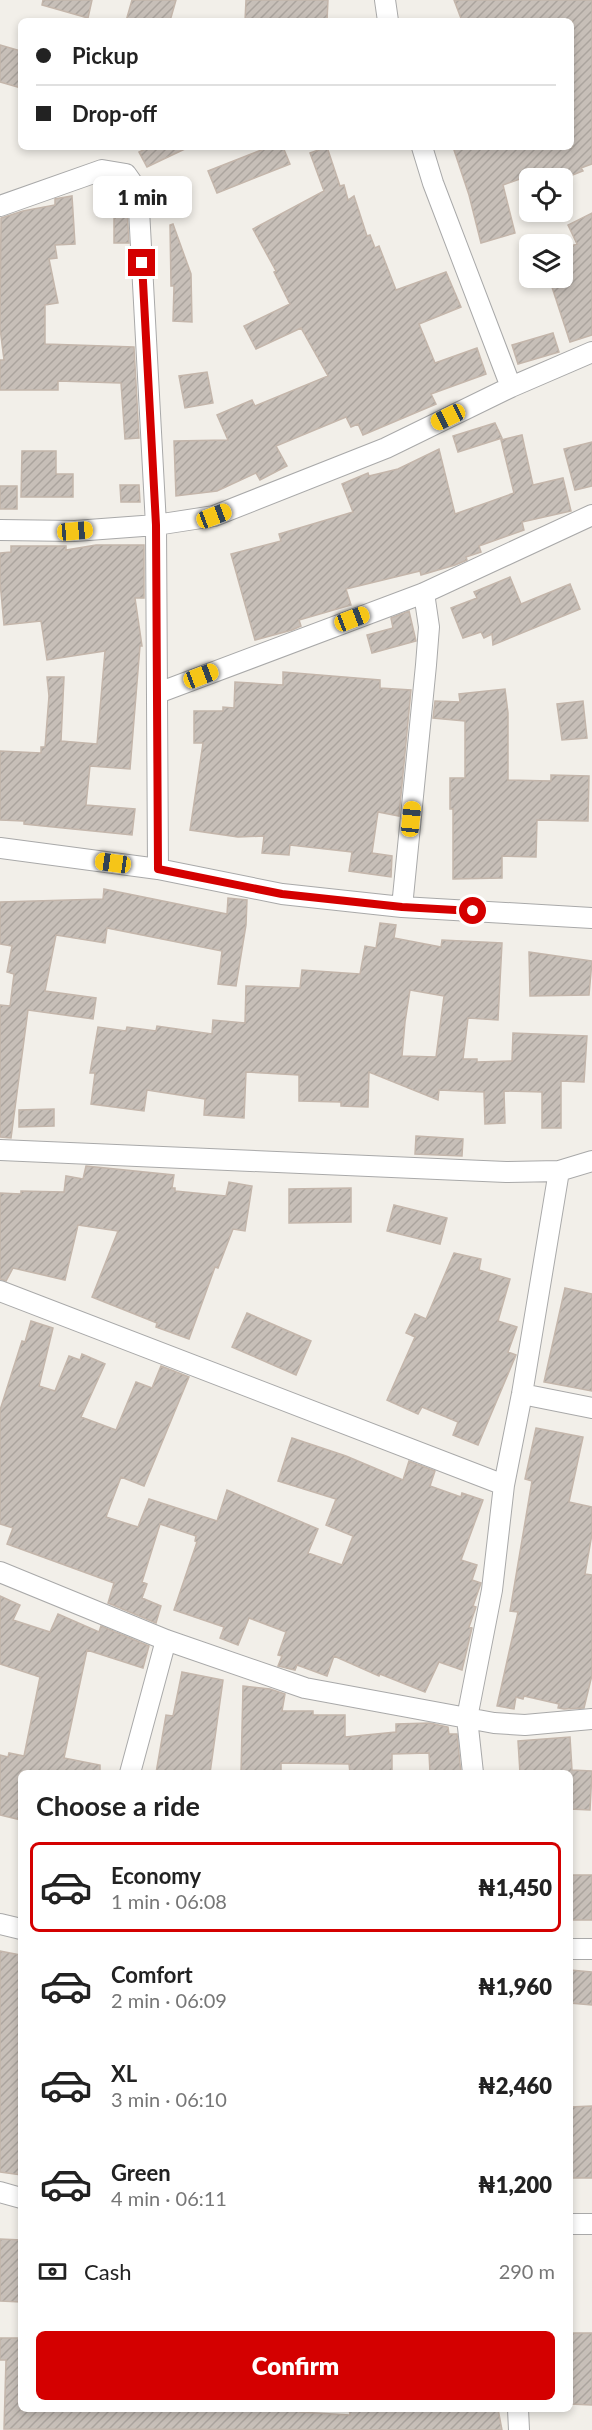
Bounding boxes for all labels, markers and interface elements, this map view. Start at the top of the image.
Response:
text: Pickup [72,42,138,69]
text: Drop-off [72,100,157,127]
map controls [519,168,573,288]
button: locate [519,168,573,222]
callout: 1 min [92,176,192,218]
text: 1 min [118,185,167,209]
button: layers [519,234,573,288]
route end [128,249,155,276]
car [428,401,468,433]
car [194,501,234,531]
car [56,520,94,542]
car [332,604,372,634]
car [181,661,221,691]
car [400,800,422,838]
car [94,852,132,874]
route start [459,897,486,924]
text: Choose a ride [36,1789,200,1822]
icon: car [39,1860,93,1914]
text: Economy [111,1862,201,1889]
text: ₦1,450 [478,1874,552,1901]
text: 1 min · 06:08 [111,1889,227,1913]
icon: car [39,1959,93,2013]
text: Comfort [111,1961,193,1988]
text: ₦1,960 [478,1973,552,2000]
text: 2 min · 06:09 [111,1988,227,2012]
icon: car [39,2058,93,2112]
text: XL [111,2060,137,2087]
text: ₦2,460 [478,2072,552,2099]
text: 3 min · 06:10 [111,2087,227,2111]
icon: car [39,2157,93,2211]
text: Green [111,2159,171,2186]
text: ₦1,200 [478,2171,552,2198]
text: 4 min · 06:11 [111,2186,227,2210]
icon: cash [36,2255,69,2288]
text: Cash [84,2258,131,2285]
text: 290 m [499,2259,555,2283]
button: Confirm [36,2331,555,2400]

